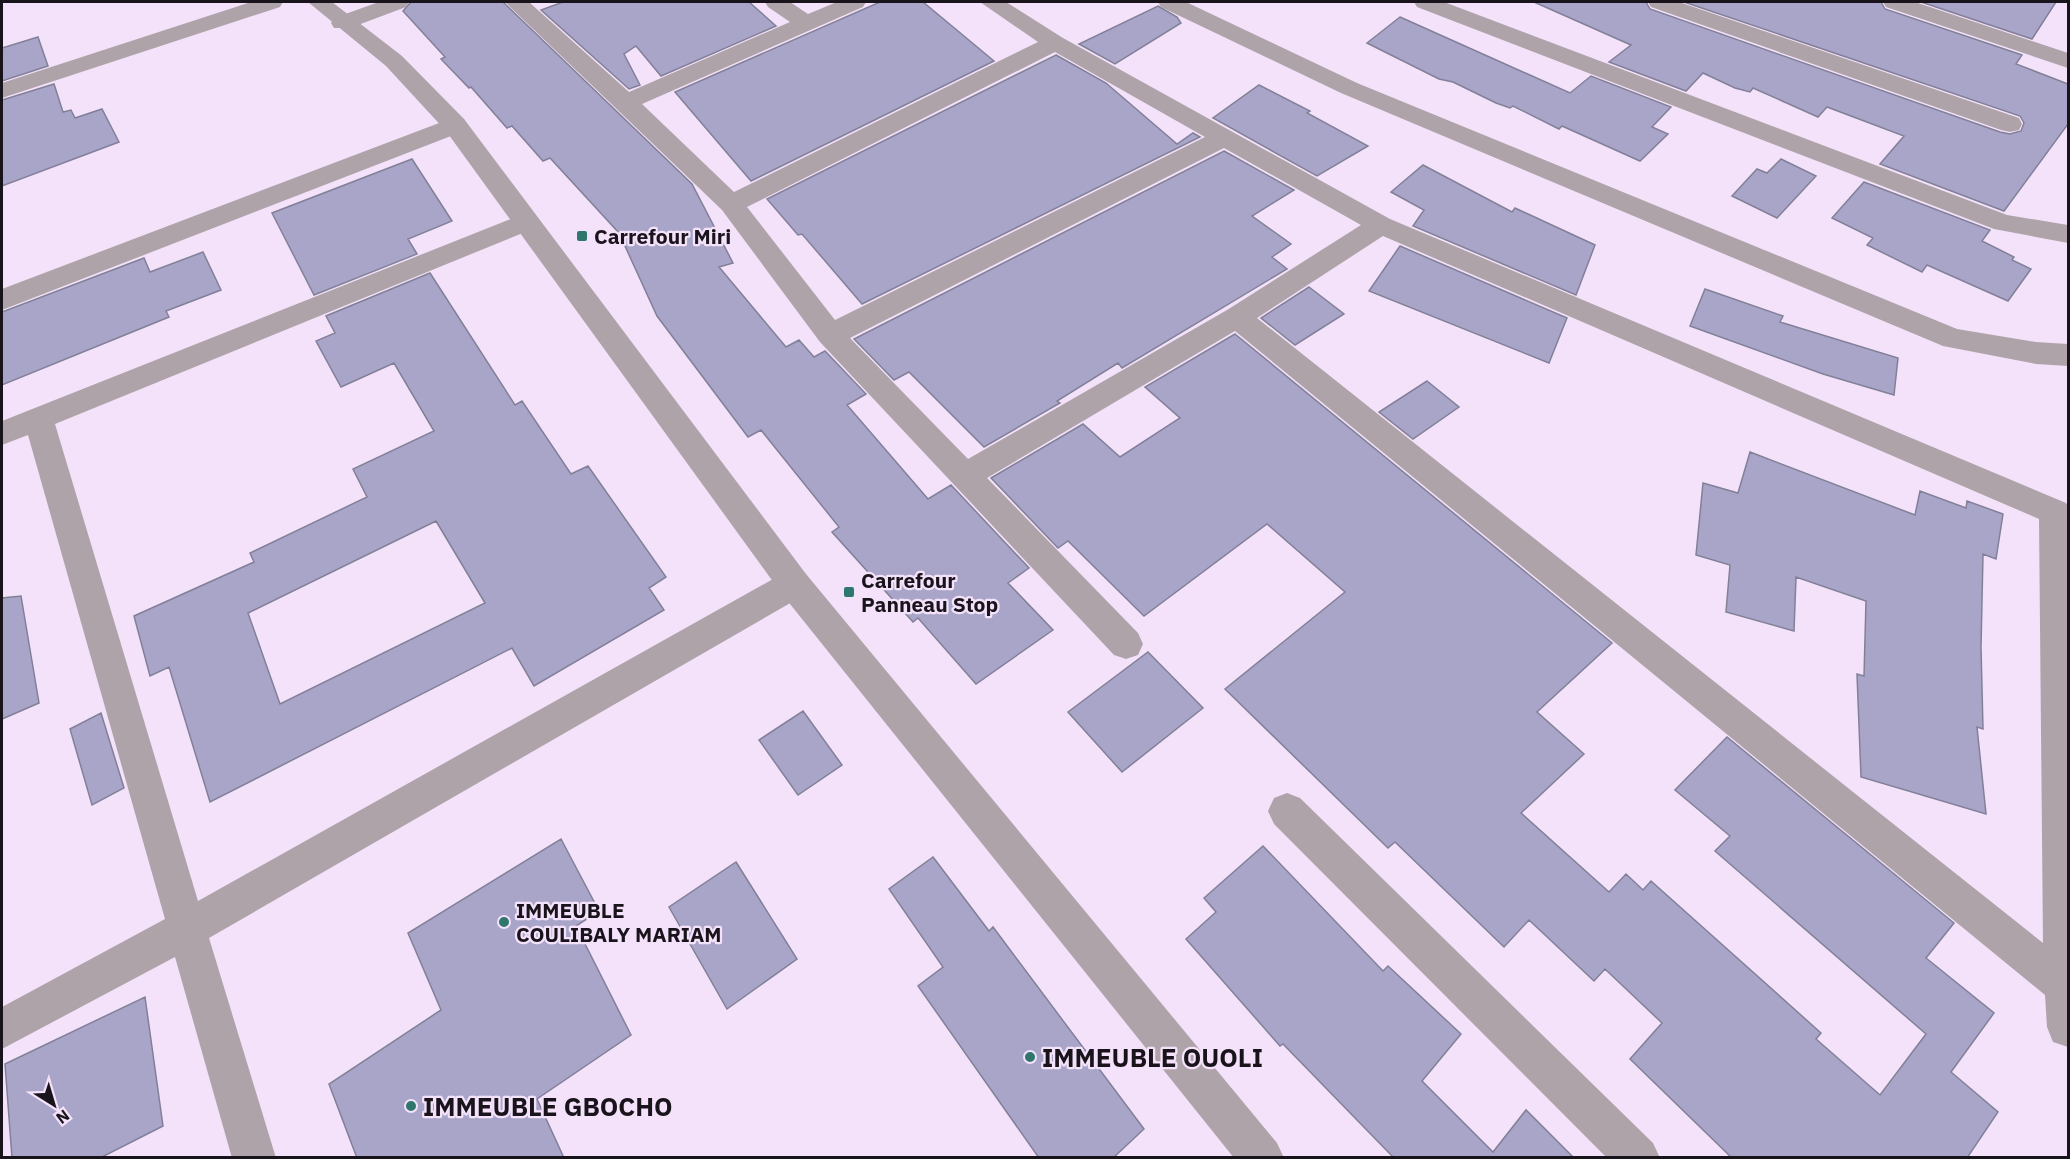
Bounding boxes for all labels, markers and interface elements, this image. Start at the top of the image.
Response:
place label: Carrefour Miri [594,222,731,250]
marker: Carrefour Miri [575,229,589,243]
place label: Carrefour Panneau Stop [861,566,998,618]
marker: Carrefour Panneau Stop [842,585,856,599]
place label: IMMEUBLE COULIBALY MARIAM [516,896,721,948]
marker: IMMEUBLE COULIBALY MARIAM [497,915,511,929]
place label: IMMEUBLE OUOLI [1042,1040,1263,1074]
marker: IMMEUBLE OUOLI [1023,1050,1037,1064]
north arrow [24,1075,84,1135]
place label: IMMEUBLE GBOCHO [423,1089,673,1123]
marker: IMMEUBLE GBOCHO [404,1099,418,1113]
text: N [52,1106,74,1128]

